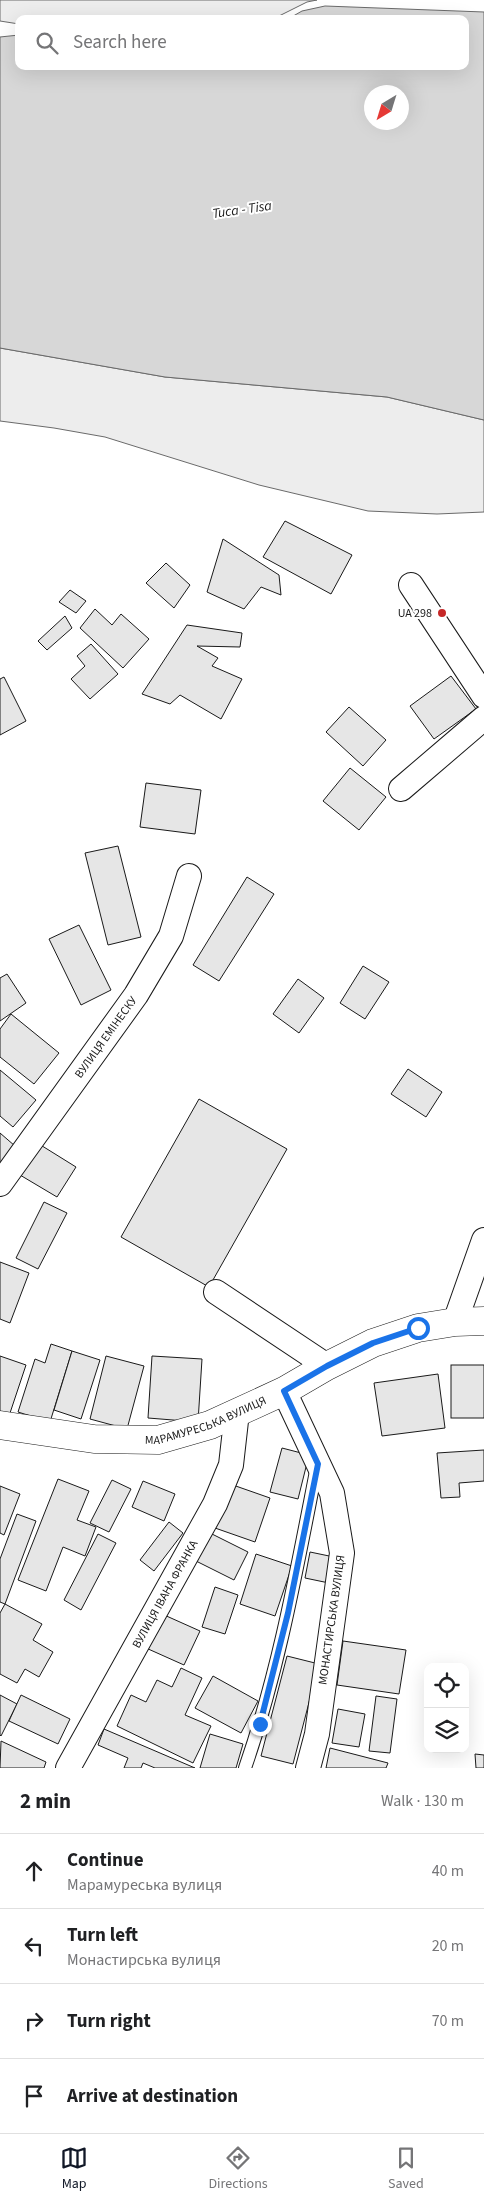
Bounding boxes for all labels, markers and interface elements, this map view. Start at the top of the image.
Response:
search box [15,15,469,70]
icon: search [33,29,61,57]
text: Search here [73,29,167,56]
north arrow [364,85,409,130]
water label: Тиса - Tisa [211,196,274,224]
place label: UA 298 [398,605,432,622]
marker: UA 298 [436,607,448,619]
street label: ВУЛИЦЯ ЕМІНЕСКУ [70,992,142,1082]
route start [407,1317,430,1340]
street label: МАРАМУРЕСЬКА ВУЛИЦЯ [145,1392,269,1449]
street label: ВУЛИЦЯ ІВАНА ФРАНКА [128,1537,202,1651]
street label: МОНАСТИРСЬКА ВУЛИЦЯ [314,1554,350,1686]
map controls [424,1663,469,1753]
button: locate [424,1663,469,1708]
button: layers [424,1708,469,1753]
route end [249,1713,272,1736]
text: 2 min [20,1786,71,1816]
text: Walk · 130 m [381,1790,464,1812]
text: Continue [67,1847,144,1874]
icon: ahead [20,1857,48,1885]
text: 40 m [432,1860,464,1882]
text: Марамуреська вулиця [67,1874,222,1896]
text: Turn left [67,1922,138,1949]
icon: left [20,1932,48,1960]
text: 20 m [432,1935,464,1957]
text: Монастирська вулиця [67,1949,221,1971]
icon: right [20,2007,48,2035]
text: Turn right [67,2008,151,2035]
text: 70 m [432,2010,464,2032]
icon: arrive [20,2082,48,2110]
text: Arrive at destination [67,2083,238,2110]
tab: Map [60,2144,88,2194]
tab: Directions [208,2144,268,2194]
tab: Saved [388,2144,424,2194]

